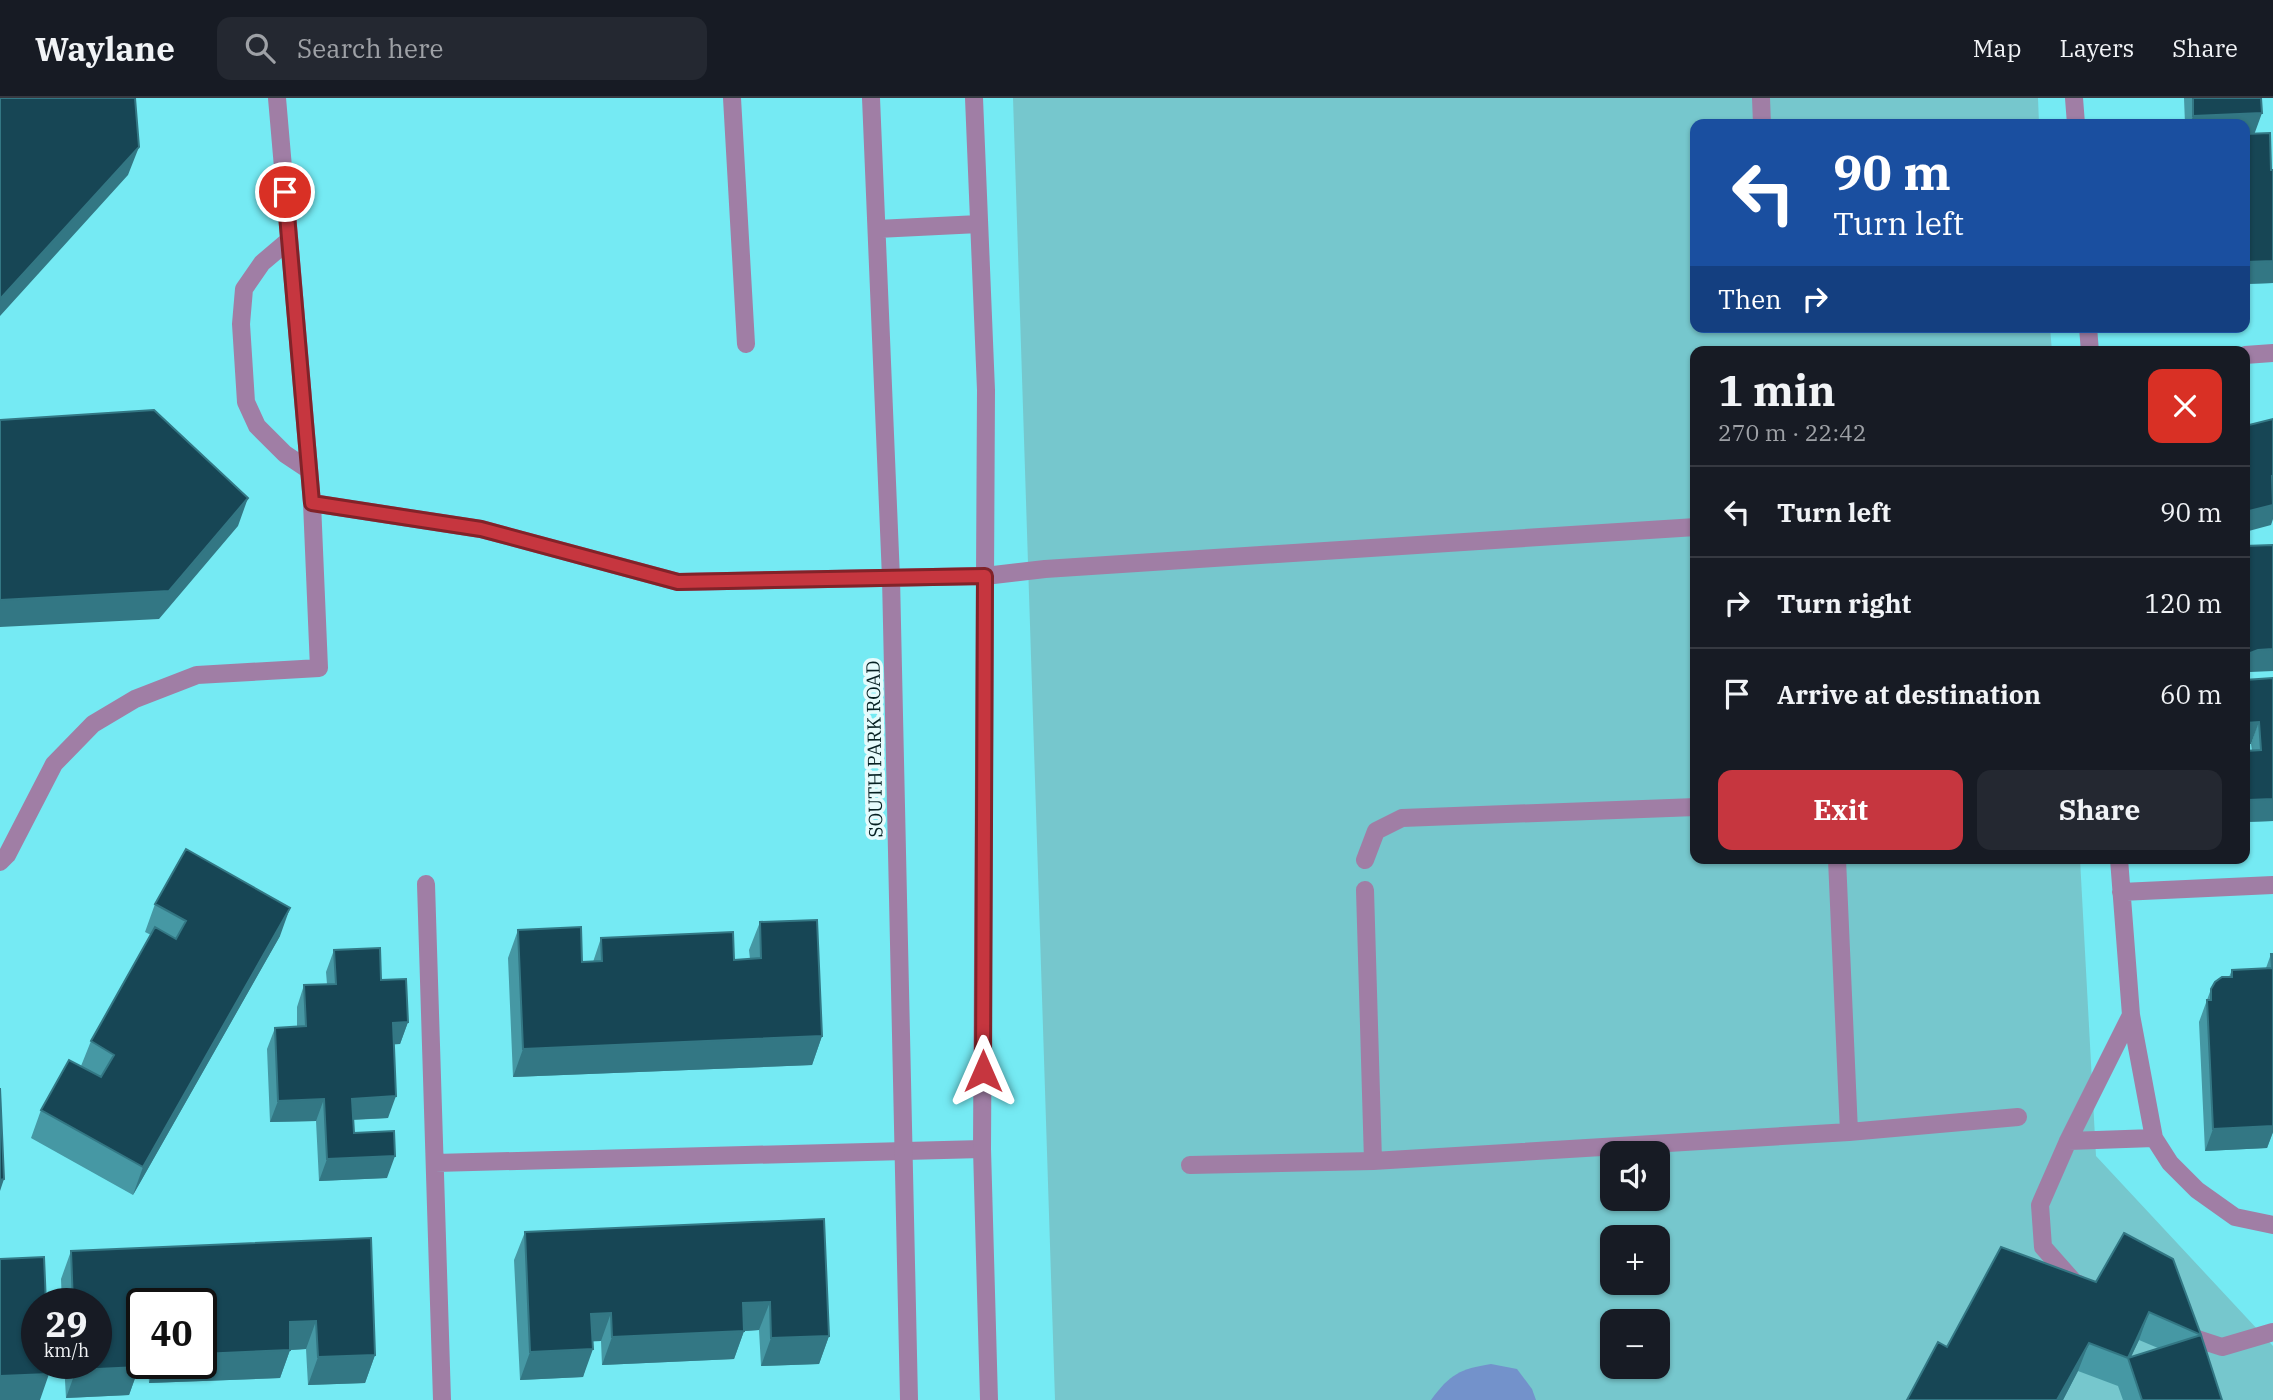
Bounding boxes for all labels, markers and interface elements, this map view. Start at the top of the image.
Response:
search box [217,17,707,80]
text: Waylane [35,27,175,70]
icon: search [241,29,279,67]
text: Search here [297,31,443,65]
text: Map [1973,32,2021,64]
text: Layers [2059,32,2134,64]
text: Share [2172,32,2238,64]
text: 90 m [1833,140,1951,203]
icon: left [1718,147,1809,238]
pin [255,162,315,222]
icon: arrive [266,173,304,211]
text: Turn left [1833,202,1964,244]
icon: right [1796,280,1834,318]
text: Then [1718,282,1782,316]
text: 1 min [1718,363,1836,418]
button: close [2148,369,2222,443]
text: 270 m · 22:42 [1718,417,1867,447]
icon: left [1718,493,1756,531]
text: Turn left [1777,495,1891,529]
text: 90 m [2160,495,2222,529]
icon: right [1718,584,1756,622]
text: Turn right [1777,586,1911,620]
text: 120 m [2144,586,2222,620]
street label: SOUTH PARK ROAD [860,660,888,838]
icon: arrive [1718,675,1756,713]
text: Arrive at destination [1777,677,2041,711]
text: 60 m [2160,677,2222,711]
button: Exit [1718,770,1963,850]
button: Share [1977,770,2222,850]
position arrow [946,1034,1020,1108]
map controls [1600,1141,1670,1379]
button: sound [1600,1141,1670,1211]
button: + [1600,1225,1670,1295]
speed limit sign: 40 [126,1288,217,1379]
text: 29 [45,1301,88,1347]
button: − [1600,1309,1670,1379]
text: km/h [44,1339,89,1362]

